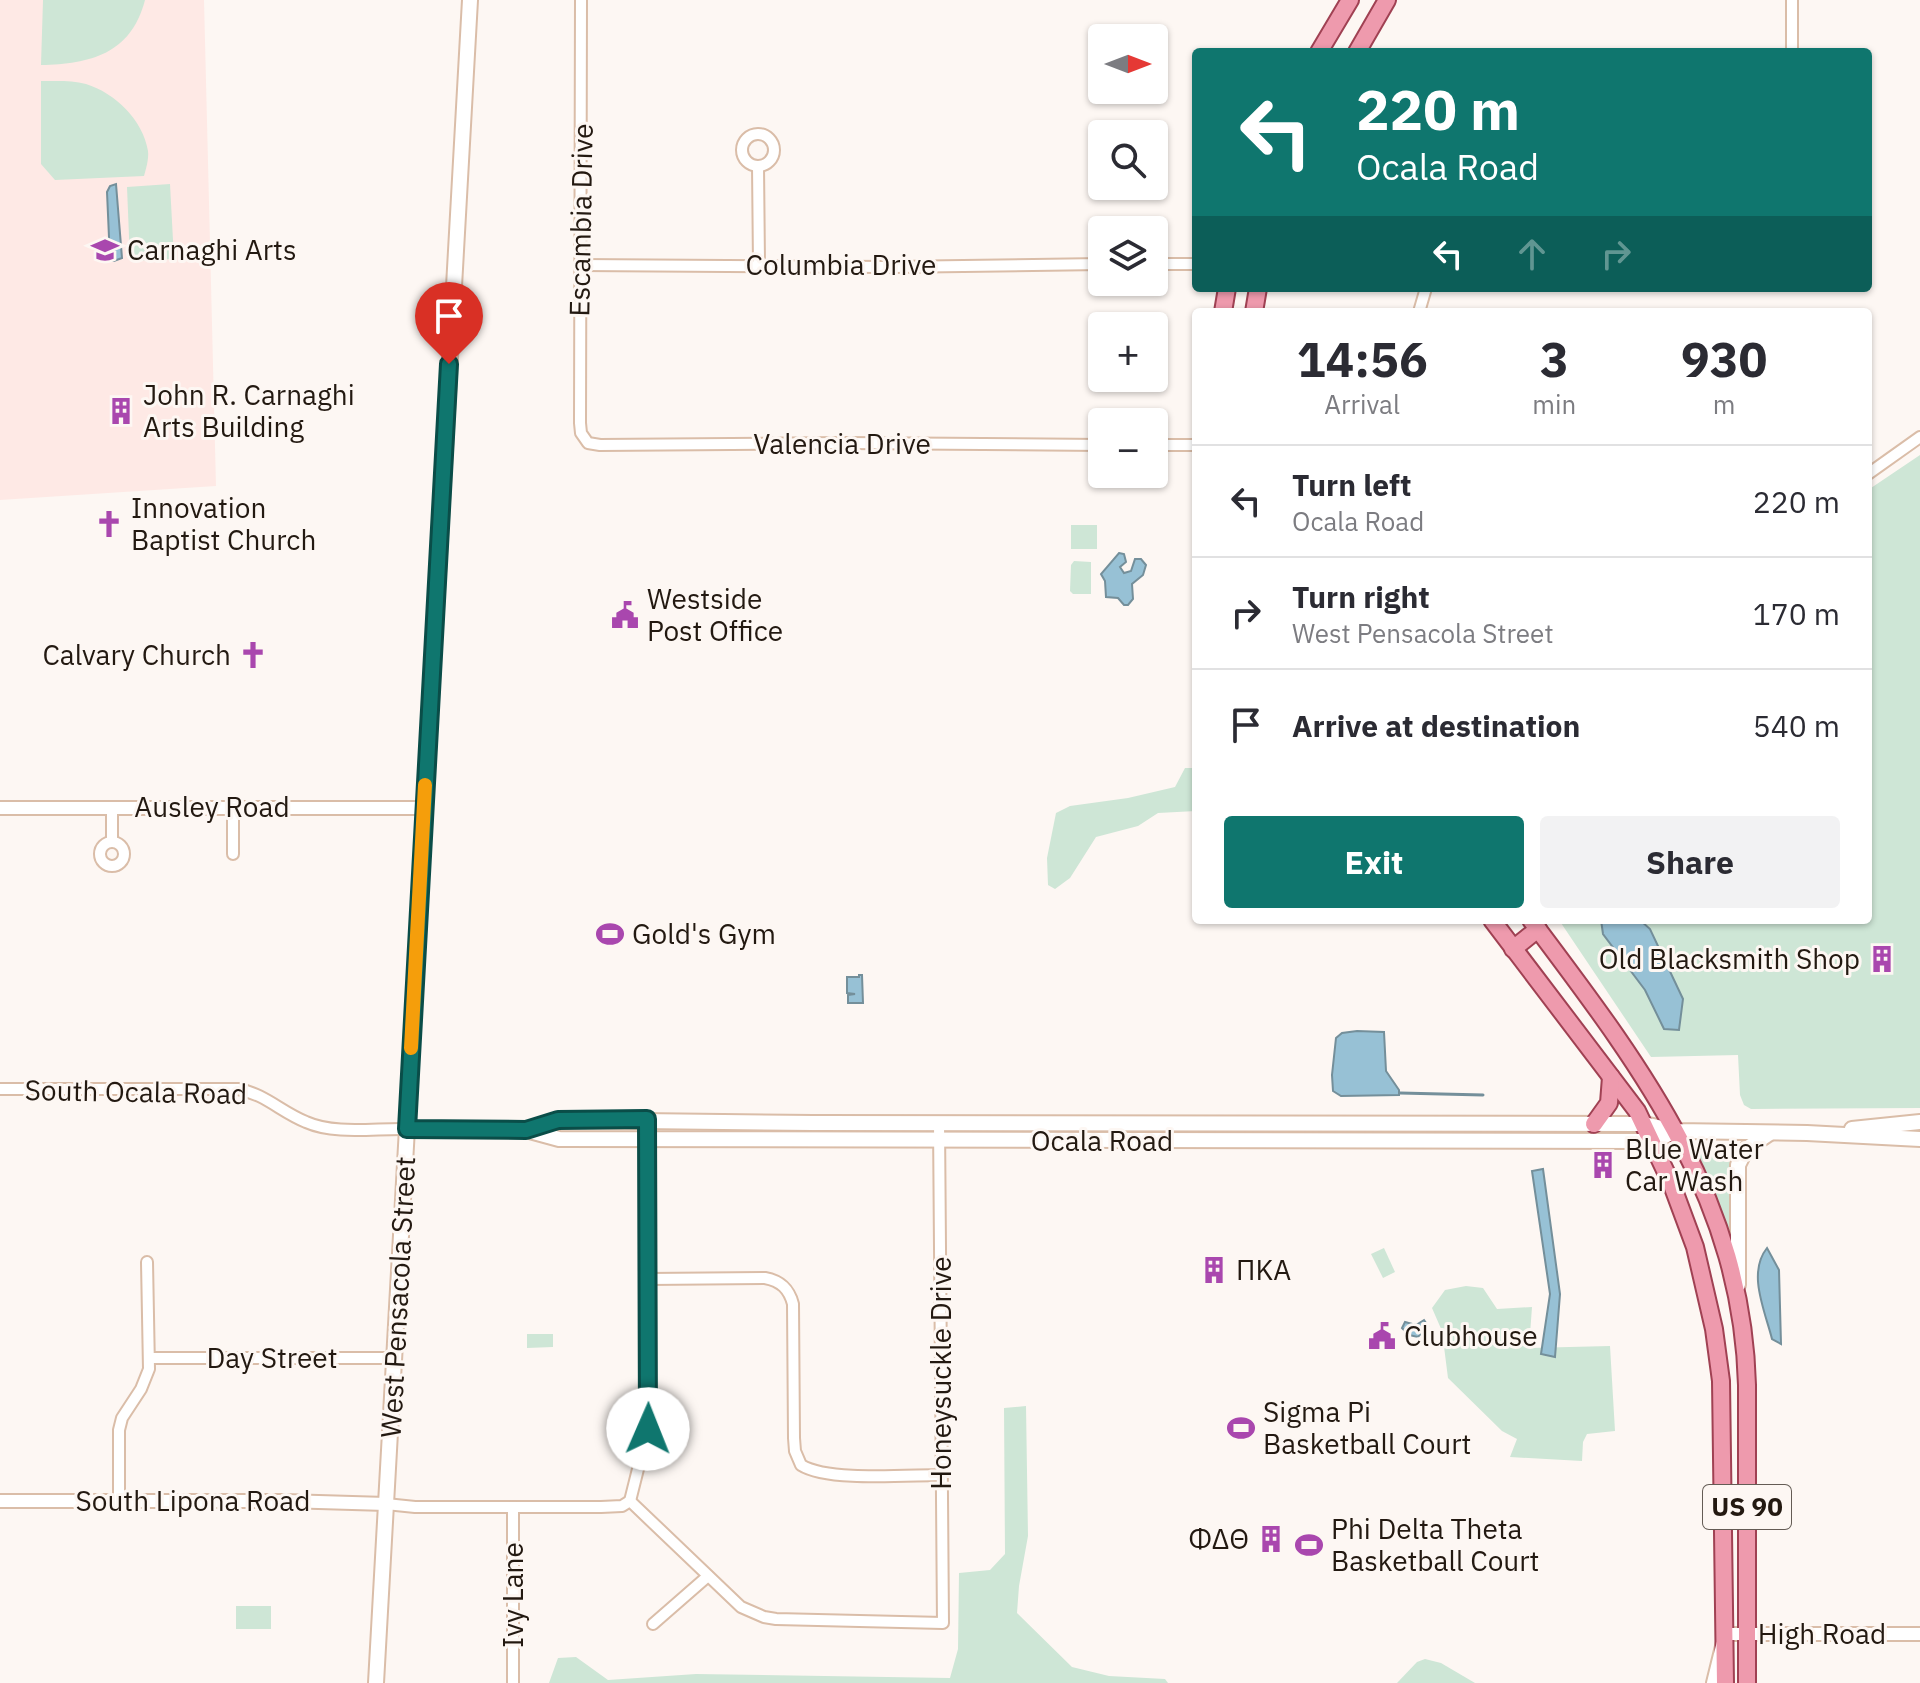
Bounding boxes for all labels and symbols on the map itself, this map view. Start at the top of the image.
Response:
north arrow [1088,24,1168,104]
street label: Escambia Drive [560,123,601,317]
place label: Carnaghi Arts [127,231,297,268]
school or university icon: Carnaghi Arts [90,235,120,265]
street label: Columbia Drive [746,246,936,283]
pin [415,282,483,364]
place label: John R. Carnaghi Arts Building [143,376,355,445]
building icon: John R. Carnaghi Arts Building [106,396,136,426]
street label: Valencia Drive [753,425,931,462]
place label: Innovation Baptist Church [131,489,316,558]
church icon: Innovation Baptist Church [94,509,124,539]
place label: Westside Post Office [647,580,783,649]
public building icon: Westside Post Office [610,600,640,630]
place label: Calvary Church [42,636,231,673]
church icon: Calvary Church [238,640,268,670]
street label: Ausley Road [134,788,290,825]
place label: Gold's Gym [632,915,776,952]
sports icon: Gold's Gym [595,919,625,949]
place label: Old Blacksmith Shop [1599,940,1860,977]
building icon: Old Blacksmith Shop [1867,944,1897,974]
street label: South Ocala Road [24,1071,248,1112]
street label: Ocala Road [1031,1122,1173,1159]
place label: Blue Water Car Wash [1625,1130,1764,1199]
building icon: Blue Water Car Wash [1588,1150,1618,1180]
street label: West Pensacola Street [372,1155,423,1439]
place label: ΠΚΑ [1236,1251,1291,1288]
building icon: ΠΚΑ [1199,1255,1229,1285]
street label: Honeysuckle Drive [922,1256,959,1490]
place label: Clubhouse [1404,1317,1538,1354]
public building icon: Clubhouse [1367,1321,1397,1351]
street label: Day Street [207,1339,338,1376]
position arrow [606,1387,690,1471]
place label: Sigma Pi Basketball Court [1263,1393,1471,1462]
sports icon: Sigma Pi Basketball Court [1226,1413,1256,1443]
street label: South Lipona Road [76,1482,310,1519]
road number: US 90 [1703,1485,1791,1529]
place label: Phi Delta Theta Basketball Court [1331,1510,1539,1579]
place label: ΦΔΘ [1188,1520,1249,1557]
building icon: ΦΔΘ [1256,1524,1286,1554]
sports icon: Phi Delta Theta Basketball Court [1294,1530,1324,1560]
street label: Ivy Lane [494,1542,531,1648]
street label: High Road [1758,1615,1886,1652]

